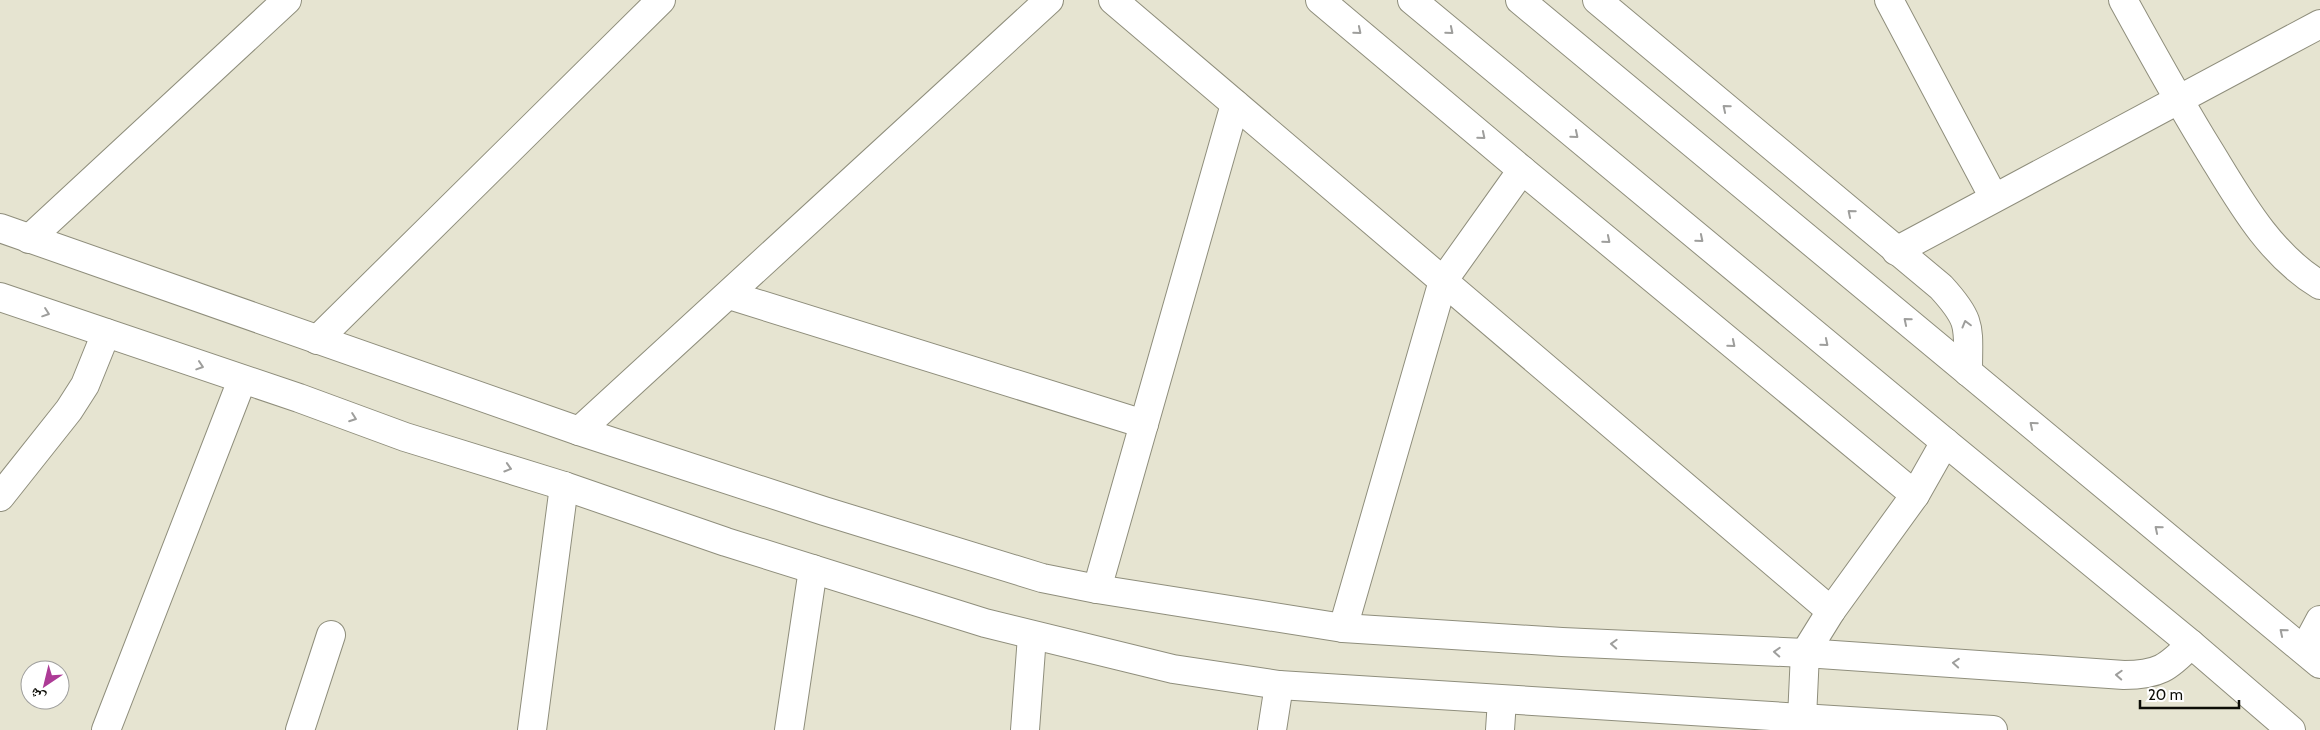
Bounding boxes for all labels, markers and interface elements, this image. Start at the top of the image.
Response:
one-way arrow [1352,26,1361,35]
one-way arrow [1444,26,1453,34]
one-way arrow [1723,105,1732,114]
one-way arrow [1569,129,1578,138]
one-way arrow [1476,131,1485,140]
one-way arrow [1847,209,1856,218]
one-way arrow [1694,233,1703,241]
one-way arrow [1601,235,1610,244]
one-way arrow [41,307,50,317]
one-way arrow [1904,318,1913,327]
one-way arrow [1961,319,1972,328]
one-way arrow [1819,337,1828,345]
one-way arrow [1726,338,1735,346]
one-way arrow [195,360,203,370]
one-way arrow [349,412,357,422]
one-way arrow [2029,422,2038,431]
one-way arrow [503,463,512,473]
one-way arrow [2154,525,2163,534]
one-way arrow [2280,630,2289,638]
one-way arrow [1610,639,1618,650]
one-way arrow [1773,646,1781,657]
one-way arrow [1952,658,1960,669]
north arrow [20,660,70,710]
one-way arrow [2114,669,2122,680]
scale bar [2140,678,2239,710]
text: ش [26,684,49,707]
text: 20 m [2148,686,2183,704]

